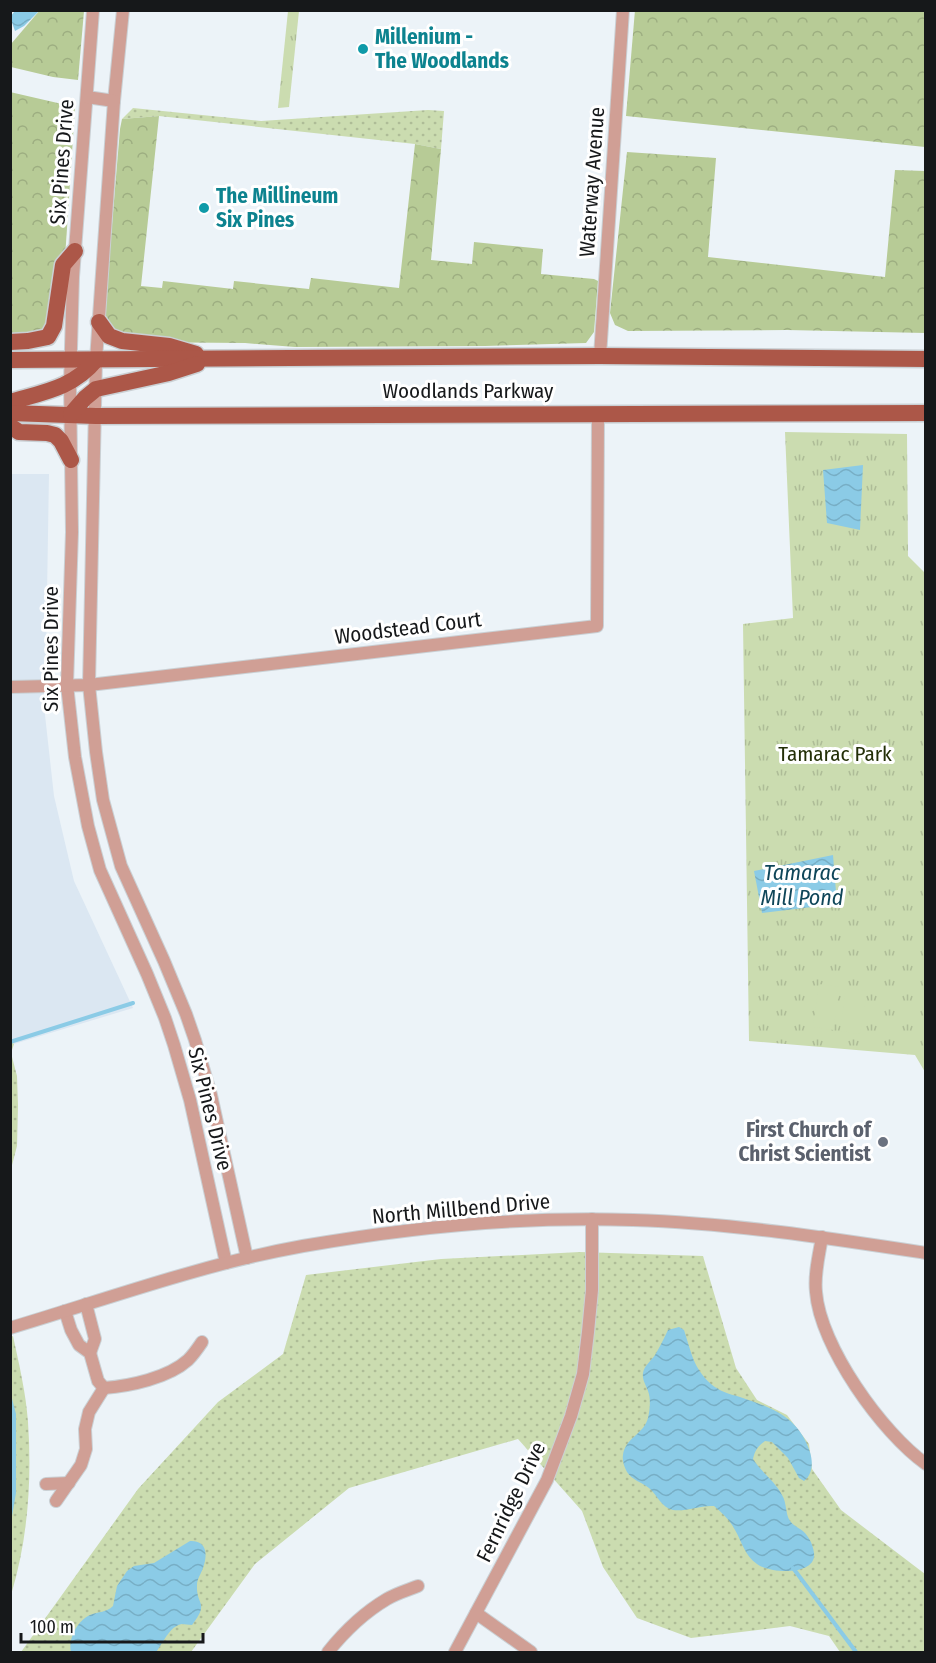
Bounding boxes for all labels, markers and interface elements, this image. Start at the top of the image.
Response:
place label: Millenium - The Woodlands [375,24,509,74]
marker: Millenium - The Woodlands [356,42,370,56]
street label: Six Pines Drive [45,98,79,226]
street label: Waterway Avenue [574,106,610,258]
place label: The Millineum Six Pines [216,183,338,233]
marker: The Millineum Six Pines [197,201,211,215]
street label: Woodlands Parkway [383,378,554,404]
street label: Six Pines Drive [38,586,64,712]
street label: Woodstead Court [333,606,483,650]
park label: Tamarac Park [778,741,892,767]
water label: Tamarac Mill Pond [760,859,844,911]
street label: Six Pines Drive [182,1045,238,1173]
place label: First Church of Christ Scientist [739,1117,873,1167]
marker: First Church of Christ Scientist [876,1135,890,1149]
street label: North Millbend Drive [371,1188,551,1230]
street label: Fernridge Drive [471,1438,551,1566]
scale bar [21,1606,202,1644]
text: 100 m [30,1616,74,1638]

